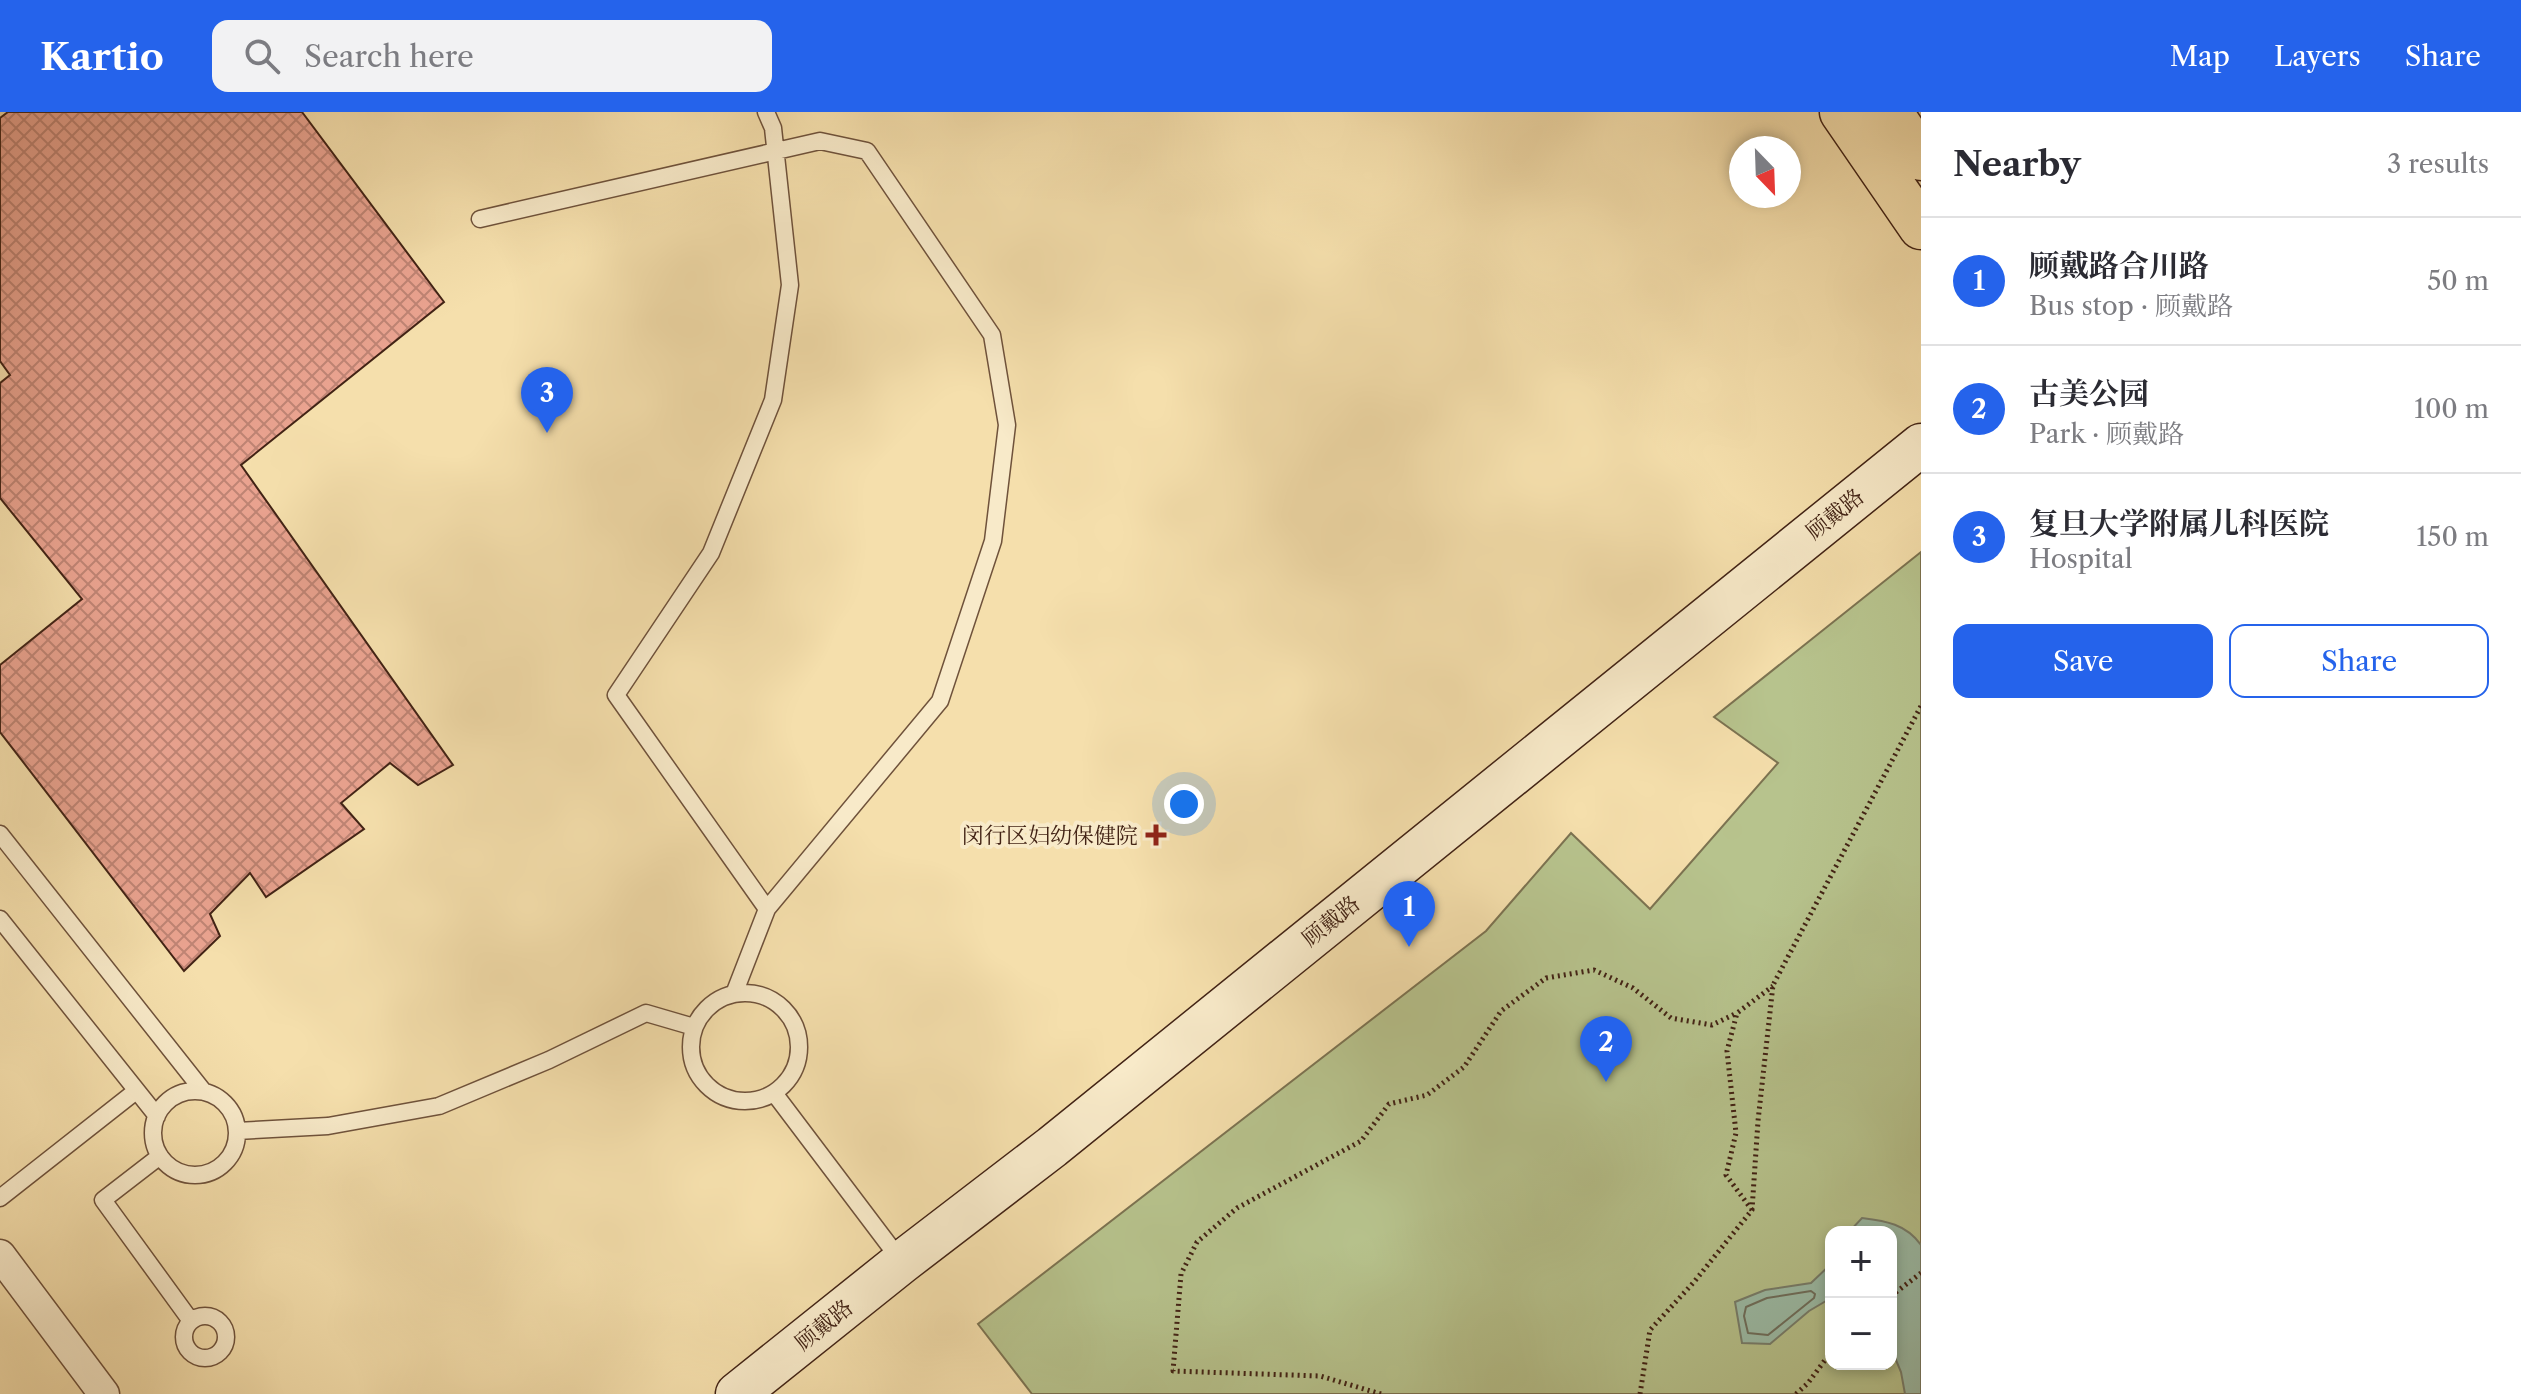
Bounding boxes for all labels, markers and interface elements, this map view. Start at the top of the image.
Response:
search box [212,20,772,92]
text: Kartio [40,33,164,80]
icon: search [240,34,284,78]
text: Search here [304,38,474,75]
text: Map [2170,39,2230,73]
text: Layers [2274,39,2361,73]
text: Share [2405,39,2481,73]
north arrow [1729,136,1801,208]
text: Nearby [1953,143,2081,185]
text: 3 results [2387,148,2489,180]
text: 顾戴路合川路 [2029,247,2209,284]
text: 1 [1973,265,1985,297]
text: 50 m [2427,265,2489,297]
text: Bus stop · 顾戴路 [2029,290,2233,322]
pin: 3 [521,367,573,433]
text: 古美公园 [2029,375,2149,412]
text: 2 [1971,393,1987,425]
text: 100 m [2414,393,2489,425]
text: Park · 顾戴路 [2029,418,2184,450]
street label: 顾戴路 [1801,483,1869,545]
text: 复旦大学附属儿科医院 [2029,505,2329,542]
text: 3 [1972,521,1986,553]
text: 150 m [2416,521,2489,553]
text: Hospital [2029,543,2133,575]
button: Save [1953,624,2213,698]
button: Share [2229,624,2489,698]
your location [1164,784,1204,824]
place label: 闵行区妇幼保健院 [962,822,1138,849]
marker: 闵行区妇幼保健院 [1145,824,1167,846]
pin: 1 [1383,881,1435,947]
street label: 顾戴路 [1297,890,1365,952]
pin: 2 [1580,1016,1632,1082]
map controls [1825,1226,1897,1370]
button: + [1825,1226,1897,1298]
street label: 顾戴路 [790,1294,858,1356]
button: − [1825,1298,1897,1370]

